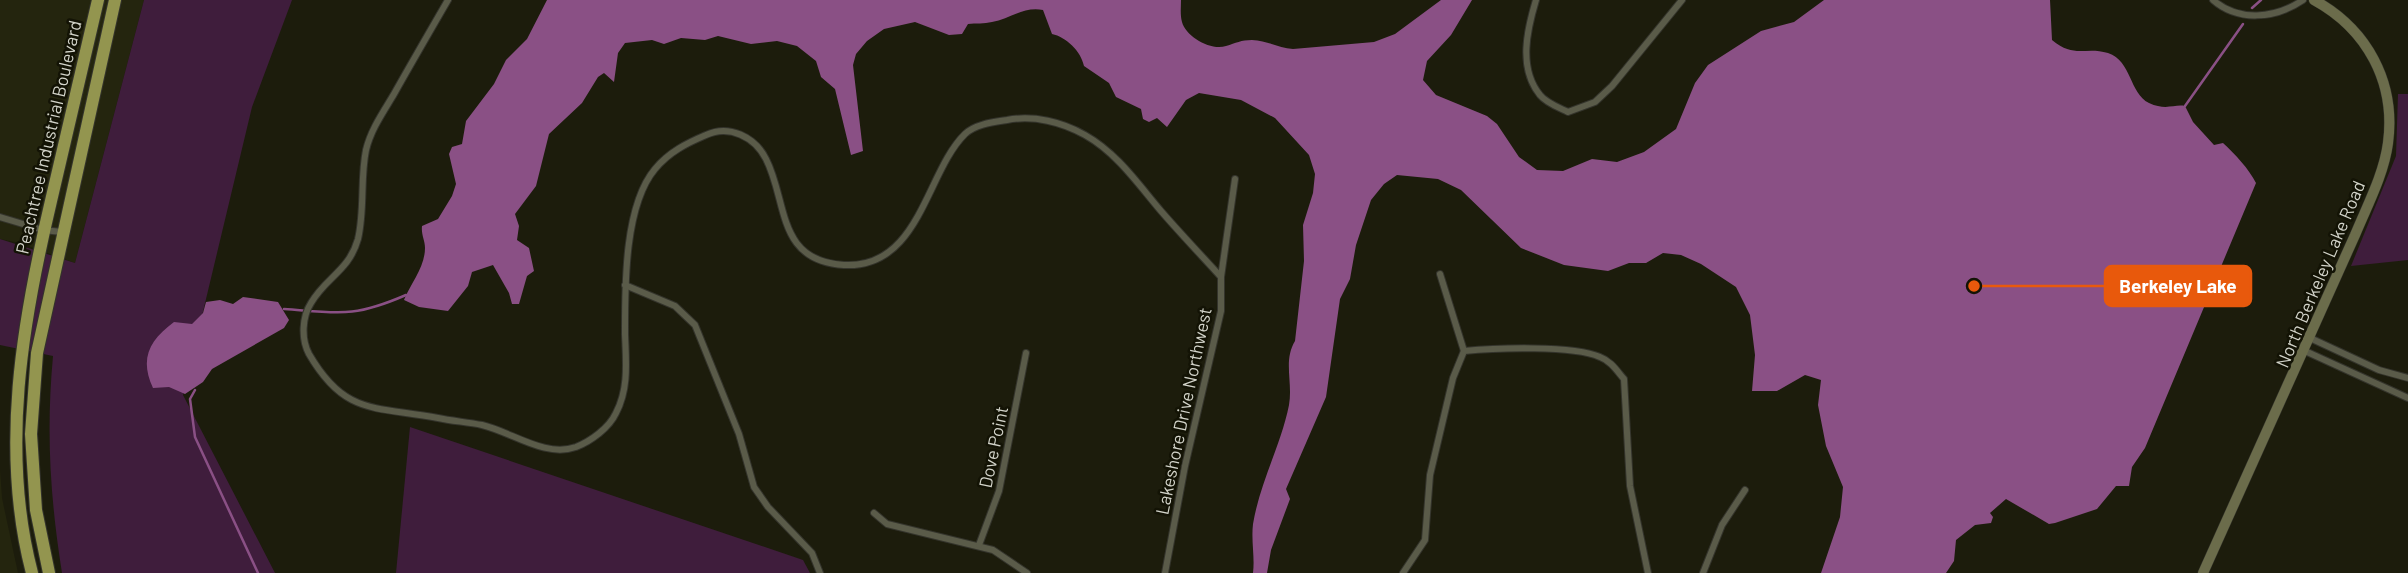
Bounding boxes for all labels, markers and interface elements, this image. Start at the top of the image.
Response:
street label: Peachtree Industrial Boulevard [10,18,86,256]
street label: North Berkeley Lake Road [2271,177,2369,371]
callout: Berkeley Lake [2105,266,2251,306]
text: Berkeley Lake [2119,274,2237,297]
street label: Lakeshore Drive Northwest [1150,305,1216,517]
street label: Dove Point [974,404,1012,490]

